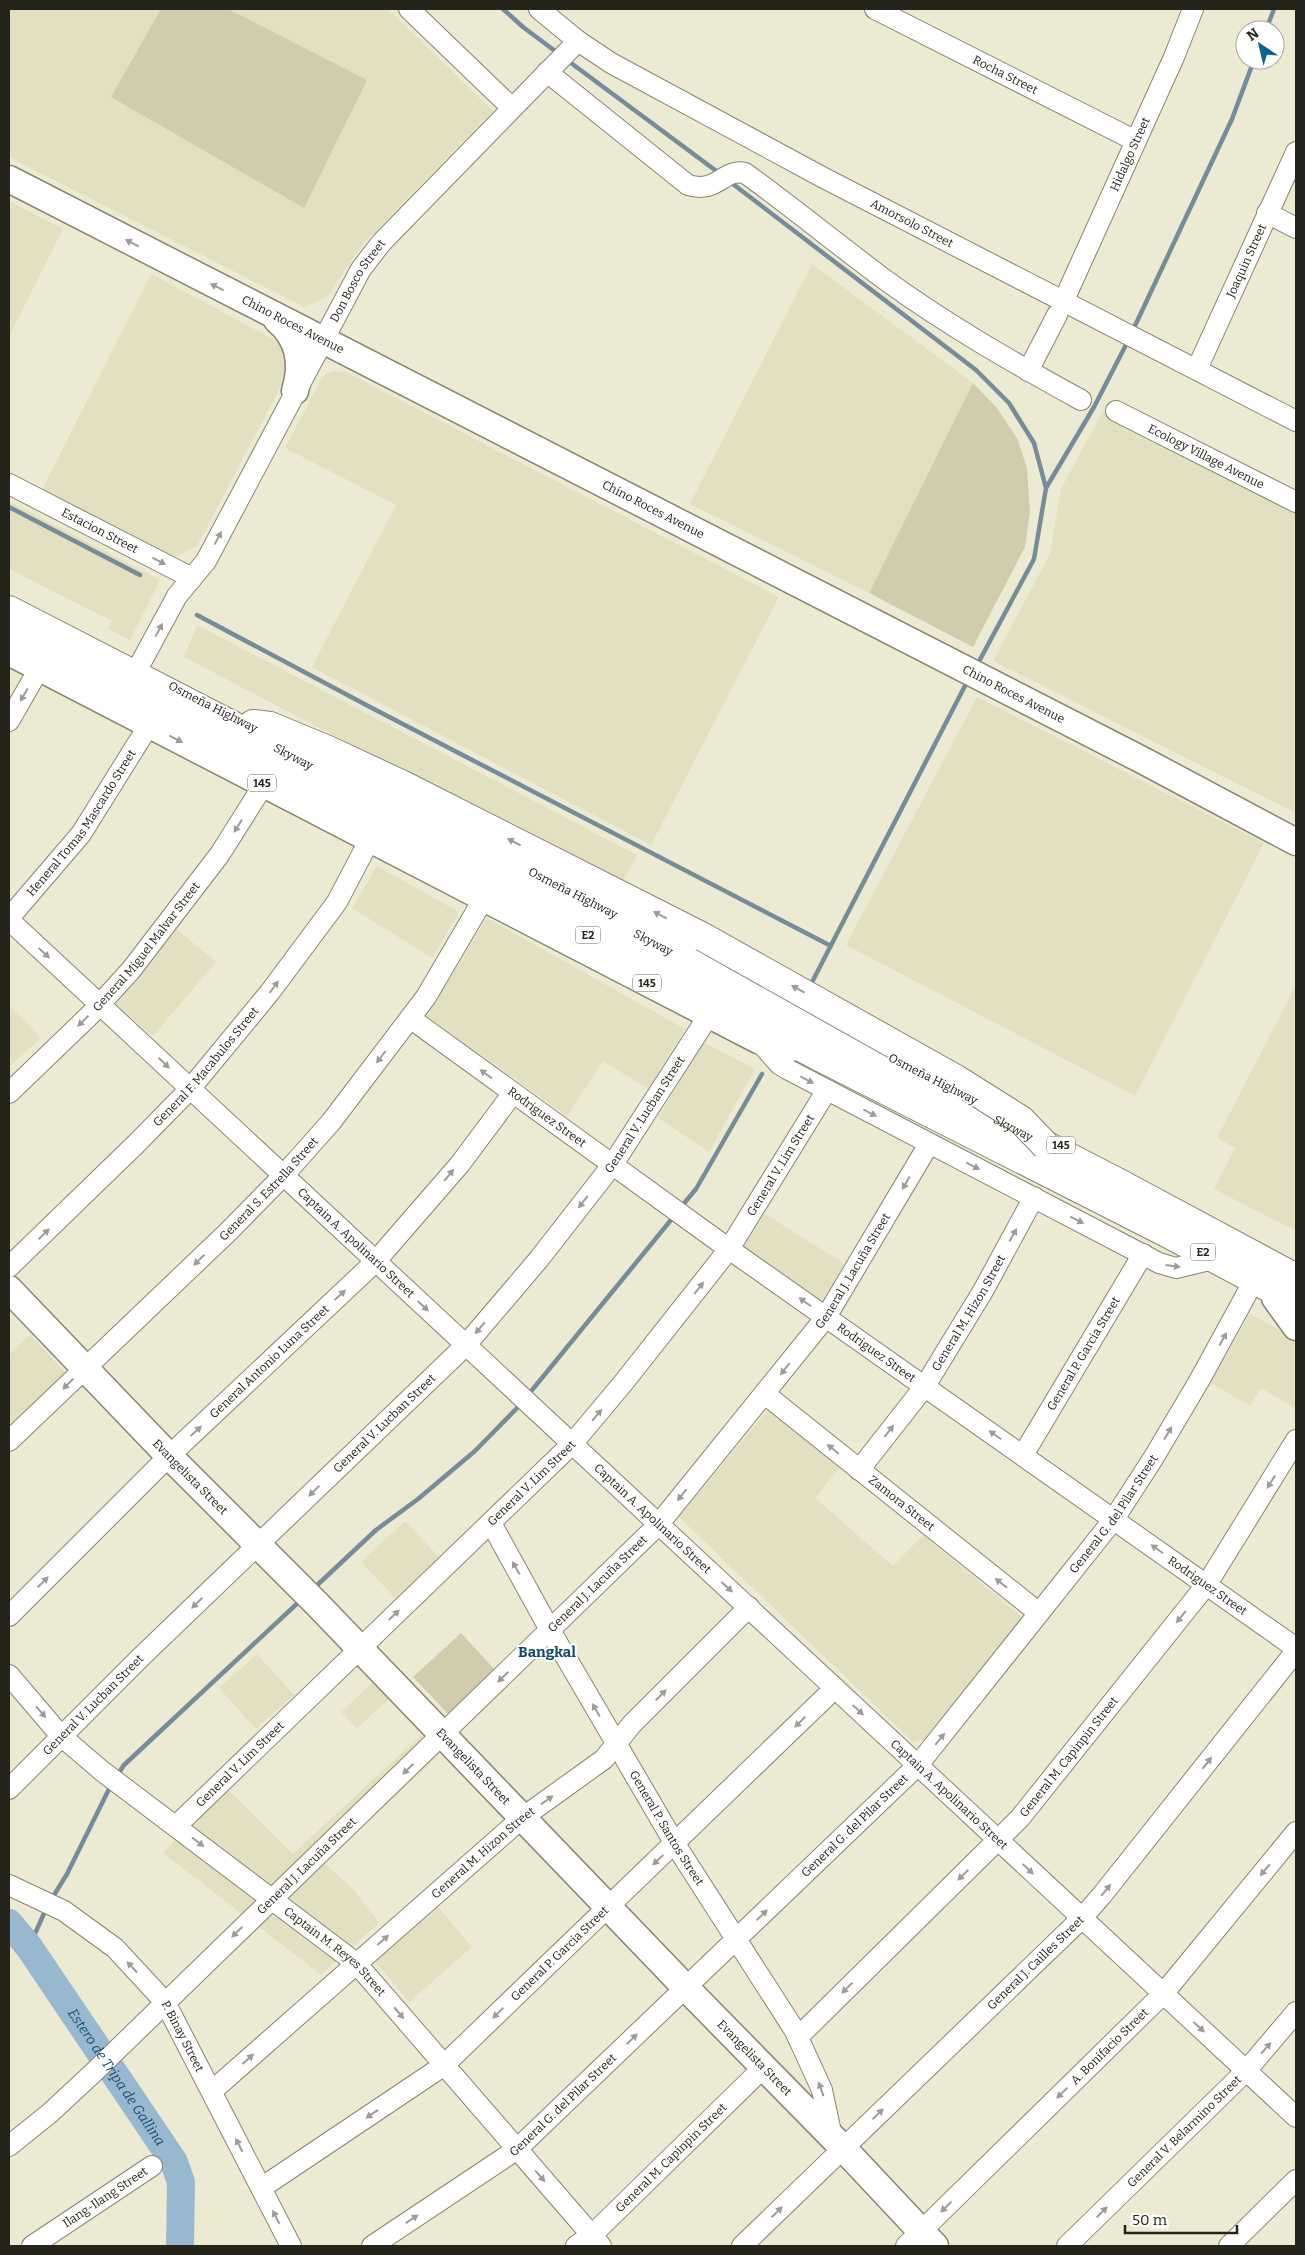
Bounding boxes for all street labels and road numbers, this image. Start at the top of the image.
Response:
street label: Rocha Street [970,53,1041,97]
street label: Hidalgo Street [1107,114,1153,194]
street label: Amorsolo Street [868,196,956,251]
street label: Joaquin Street [1223,221,1269,301]
street label: Don Bosco Street [327,236,389,325]
street label: Chino Roces Avenue [239,293,346,357]
street label: Ecology Village Avenue [1146,421,1267,492]
street label: Chino Roces Avenue [600,477,707,541]
street label: Estacion Street [59,505,141,556]
street label: Chino Roces Avenue [960,662,1067,726]
street label: Osmeña Highway [166,679,260,736]
street label: Skyway [271,741,316,773]
street label: Heneral Tomas Mascardo Street [24,746,139,899]
road number: 145 [248,774,276,791]
street label: Osmeña Highway [526,865,620,922]
street label: General Miguel Malvar Street [90,879,203,1014]
road number: E2 [576,926,600,944]
street label: Skyway [631,927,676,959]
road number: 145 [633,974,661,991]
street label: General F. Macabulos Street [150,1004,262,1129]
street label: Osmeña Highway [886,1051,980,1108]
street label: General V. Lucban Street [602,1053,688,1176]
street label: Rodriguez Street [505,1084,589,1151]
street label: General V. Lim Street [744,1111,818,1219]
street label: Skyway [991,1112,1036,1145]
street label: General S. Estrella Street [216,1134,322,1244]
road number: 145 [1047,1136,1075,1154]
street label: Captain A. Apolinario Street [295,1185,418,1301]
street label: General J. Lacuña Street [812,1210,894,1332]
road number: E2 [1190,1244,1216,1260]
street label: General M. Hizon Street [929,1252,1009,1373]
street label: General P. Garcia Street [1044,1294,1123,1413]
street label: General Antonio Luna Street [207,1302,332,1421]
street label: Rodriguez Street [834,1320,919,1386]
street label: General V. Lucban Street [330,1371,439,1476]
street label: Evangelista Street [150,1436,231,1518]
street label: General V. Lim Street [485,1437,579,1529]
street label: General G. del Pilar Street [1066,1452,1161,1576]
street label: Captain A. Apolinario Street [591,1461,715,1577]
street label: Zamora Street [866,1473,938,1534]
street label: General J. Lacuña Street [545,1532,650,1635]
street label: Rodriguez Street [1165,1553,1250,1619]
street label: General V. Lucban Street [40,1651,147,1758]
street label: General M. Capinpin Street [1017,1694,1121,1820]
street label: General V. Lim Street [193,1718,287,1810]
street label: Evangelista Street [433,1725,513,1808]
street label: Captain A. Apolinario Street [888,1737,1011,1853]
street label: General P. Santos Street [627,1768,707,1889]
street label: General G. del Pilar Street [798,1771,911,1880]
street label: General M. Hizon Street [429,1804,538,1901]
street label: General J. Lacuña Street [254,1814,360,1917]
street label: General P. Garcia Street [508,1903,612,2004]
street label: Captain M. Reyes Street [281,1904,389,1999]
street label: General J. Cailles Street [984,1912,1087,2013]
street label: P. Binay Street [159,1998,207,2075]
street label: A. Bonifacio Street [1068,2005,1152,2087]
street label: Evangelista Street [714,2017,795,2099]
street label: General G. del Pilar Street [507,2050,620,2159]
street label: General V. Belarmino Street [1124,2072,1245,2190]
street label: General M. Capinpin Street [613,2100,730,2215]
street label: Ilang-Ilang Street [60,2164,151,2230]

